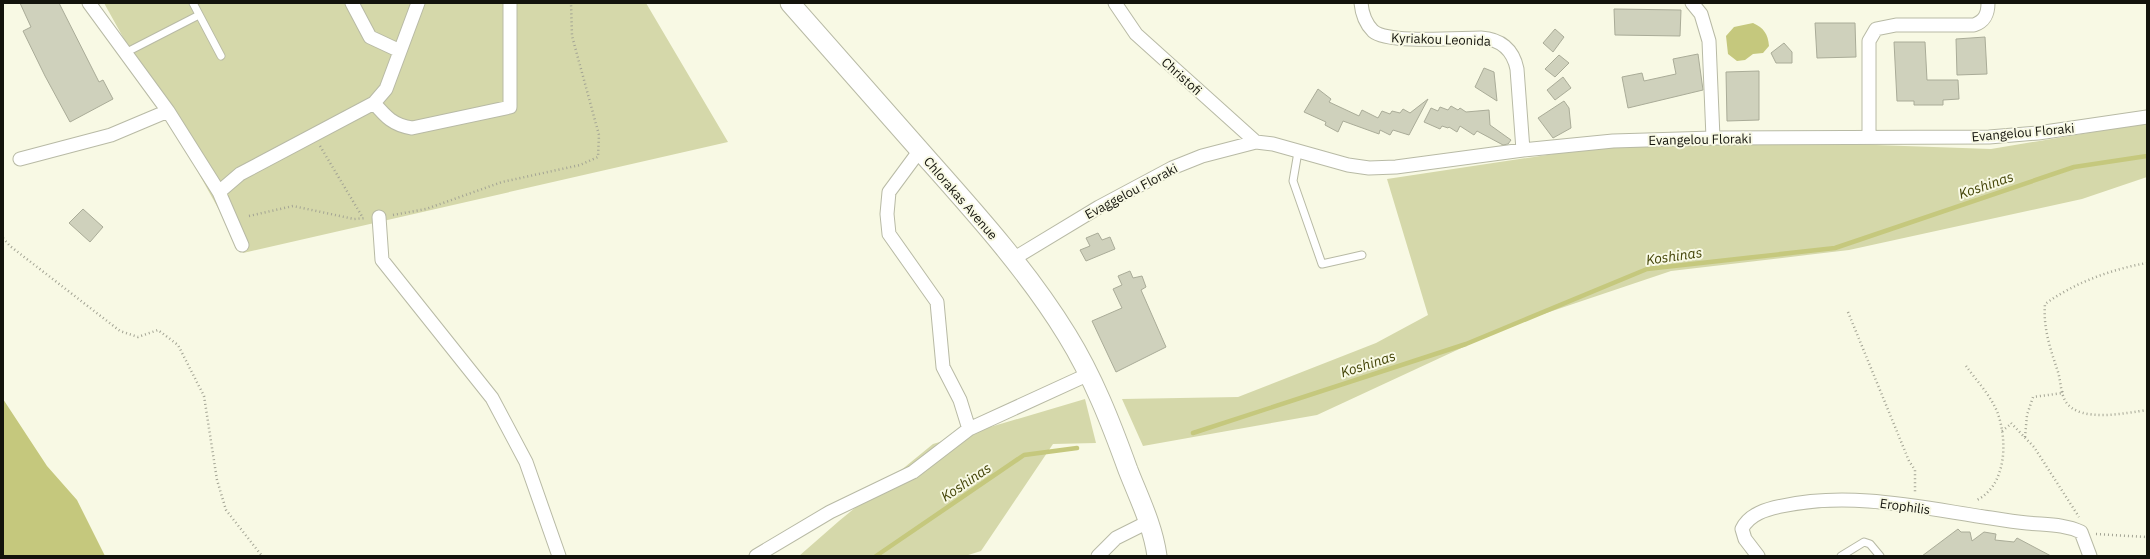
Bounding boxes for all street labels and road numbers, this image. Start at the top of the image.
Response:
street label: Kyriakou Leonida [1391,29,1491,50]
street label: Christofi [1158,54,1205,99]
street label: Evangelou Floraki [1971,120,2075,145]
street label: Evangelou Floraki [1648,130,1752,149]
street label: Chlorakas Avenue [920,153,1001,243]
street label: Evaggelou Floraki [1082,160,1181,223]
street label: Erophilis [1879,495,1931,518]

